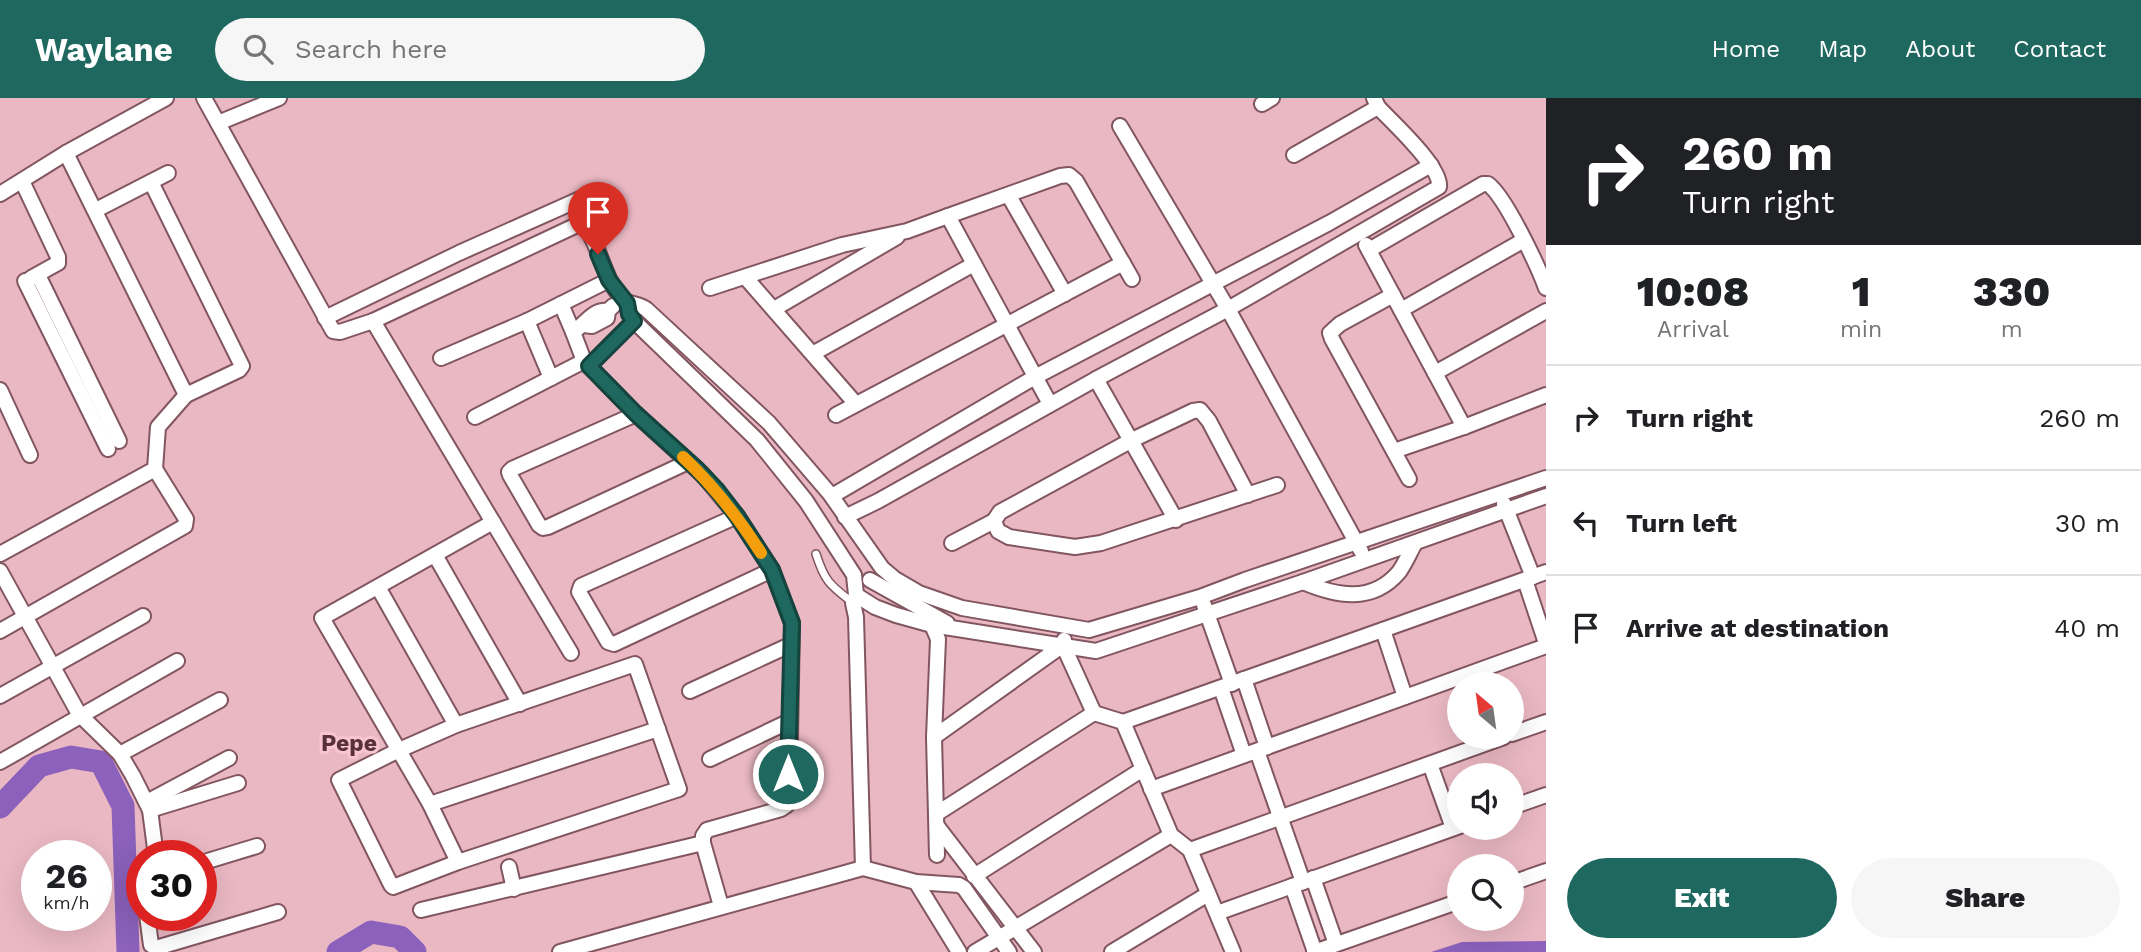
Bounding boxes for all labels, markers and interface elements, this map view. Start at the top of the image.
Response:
search box [215,18,705,81]
text: Waylane [35,30,173,69]
icon: search [239,30,277,68]
text: Search here [295,34,447,64]
text: Home [1712,35,1780,63]
text: Map [1818,35,1867,63]
text: About [1905,35,1975,63]
text: Contact [2013,35,2106,63]
text: 260 m [1682,124,1833,182]
icon: right [1567,126,1658,217]
pin [568,182,628,254]
text: Turn right [1682,183,1834,221]
icon: arrive [579,193,617,231]
text: 10:08 [1637,267,1749,316]
text: 1 [1852,267,1870,316]
text: 330 [1973,267,2050,316]
text: Arrival [1657,316,1729,343]
text: min [1840,316,1882,343]
text: m [2001,316,2023,343]
icon: right [1567,399,1605,437]
text: Turn right [1626,403,1753,433]
text: 260 m [2039,403,2120,433]
icon: left [1567,504,1605,542]
text: Turn left [1626,508,1737,538]
text: 30 m [2055,508,2120,538]
icon: arrive [1567,609,1605,647]
text: Arrive at destination [1626,613,1889,643]
text: 40 m [2054,613,2120,643]
north arrow [1447,672,1524,749]
map controls [1447,672,1524,931]
district label: Pepe [321,730,377,757]
position arrow [751,737,825,811]
button: sound [1447,763,1524,840]
speed limit sign: 30 [126,840,217,931]
button: search [1447,854,1524,931]
text: 26 [45,855,88,897]
button: Exit [1567,858,1837,938]
button: Share [1851,858,2120,938]
text: km/h [43,892,90,913]

